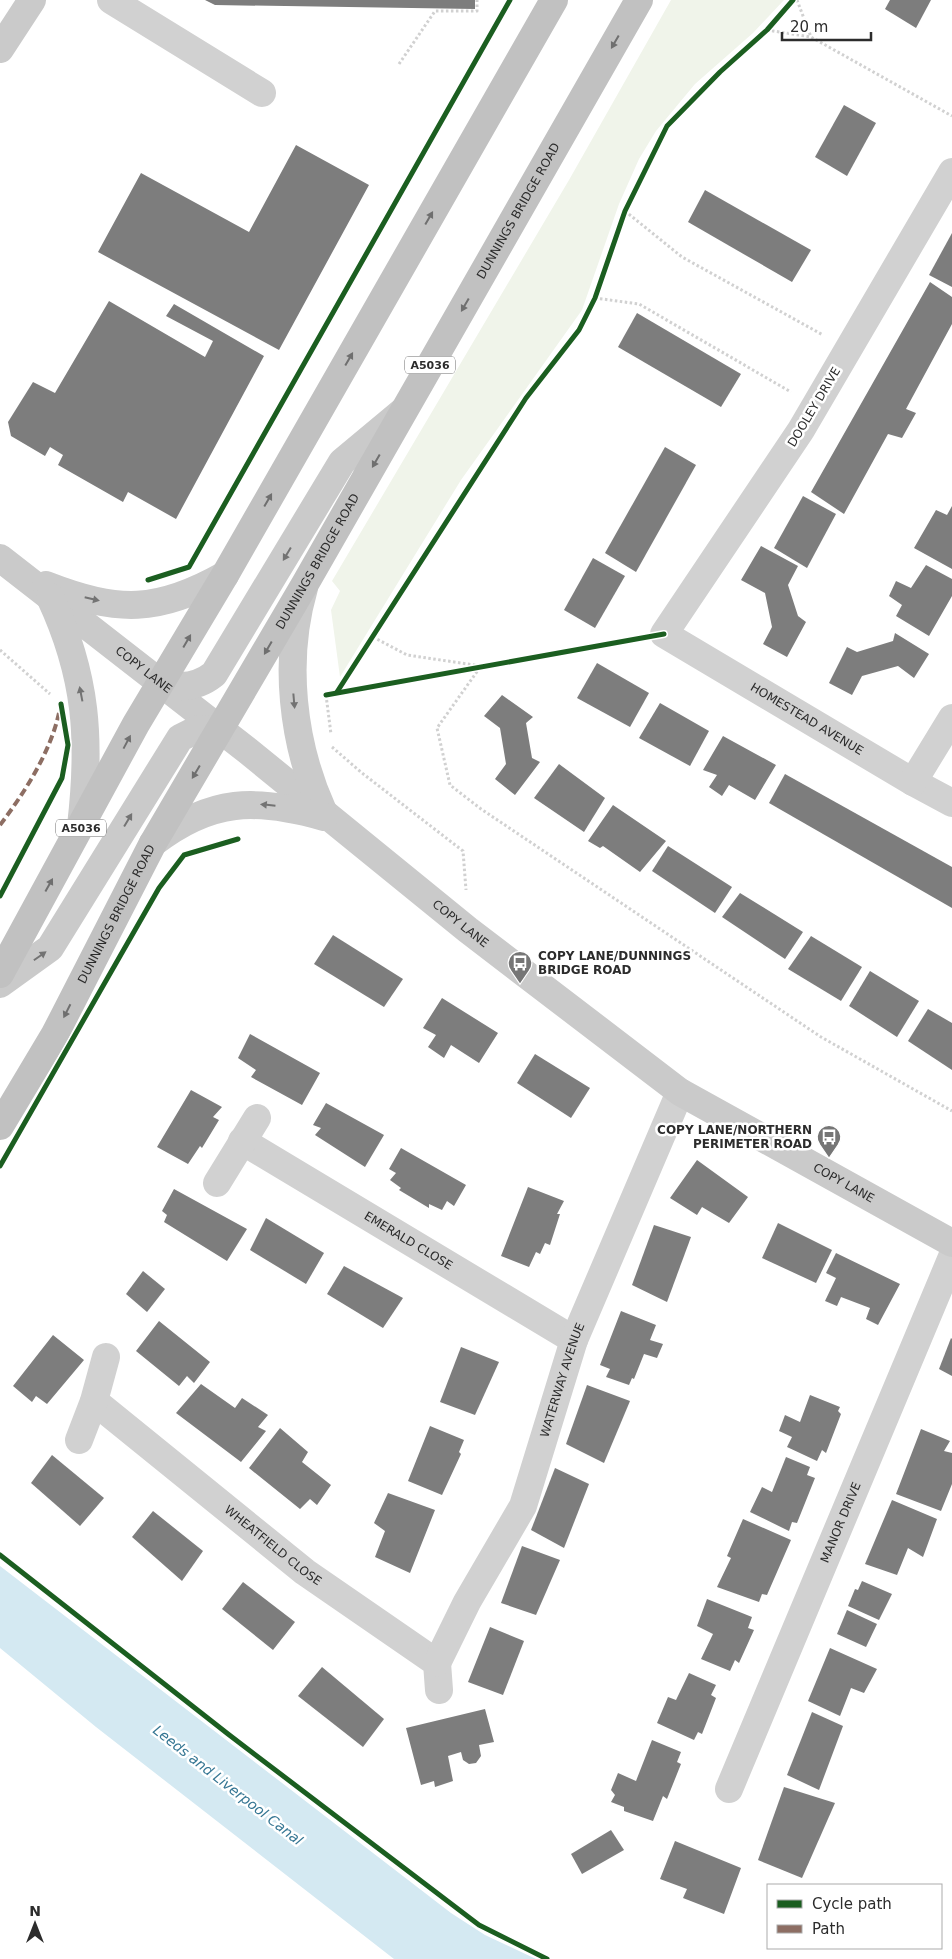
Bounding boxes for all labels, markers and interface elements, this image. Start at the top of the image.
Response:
scale bar [782,10,871,42]
text: 20 m [790,18,828,36]
one-way arrow [610,36,619,49]
street label: DUNNINGS BRIDGE ROAD [474,140,563,281]
one-way arrow [425,212,434,225]
one-way arrow [460,299,469,312]
one-way arrow [345,352,353,367]
road number: A5036 [405,356,455,374]
street label: DOOLEY DRIVE [785,365,843,449]
one-way arrow [371,455,380,468]
street label: DUNNINGS BRIDGE ROAD [273,491,362,632]
one-way arrow [264,493,272,508]
one-way arrow [282,548,291,561]
one-way arrow [84,595,99,603]
one-way arrow [182,634,191,648]
one-way arrow [264,640,272,655]
street label: COPY LANE [113,643,175,696]
street label: HOMESTEAD AVENUE [748,680,866,758]
one-way arrow [77,686,85,702]
one-way arrow [291,694,299,710]
one-way arrow [122,735,131,749]
one-way arrow [191,765,200,778]
one-way arrow [260,801,276,809]
one-way arrow [124,814,133,827]
road number: A5036 [56,820,106,836]
street label: DUNNINGS BRIDGE ROAD [75,842,158,986]
one-way arrow [45,879,54,892]
street label: COPY LANE [430,897,491,950]
place label: COPY LANE/DUNNINGS BRIDGE ROAD [538,949,691,977]
one-way arrow [33,950,46,961]
bus stop icon: COPY LANE/DUNNINGS BRIDGE ROAD [507,950,533,984]
one-way arrow [63,1004,71,1018]
place label: COPY LANE/NORTHERN PERIMETER ROAD [657,1123,812,1151]
bus stop icon: COPY LANE/NORTHERN PERIMETER ROAD [816,1124,842,1158]
street label: COPY LANE [811,1160,877,1205]
street label: EMERALD CLOSE [362,1209,455,1273]
street label: WATERWAY AVENUE [537,1321,588,1439]
street label: MANOR DRIVE [818,1480,864,1565]
street label: WHEATFIELD CLOSE [222,1503,324,1588]
water label: Leeds and Liverpool Canal [150,1722,306,1848]
legend [767,1884,942,1949]
text: Cycle path [812,1895,892,1913]
north arrow [10,1899,60,1949]
text: N [29,1903,41,1919]
text: Path [812,1920,845,1938]

